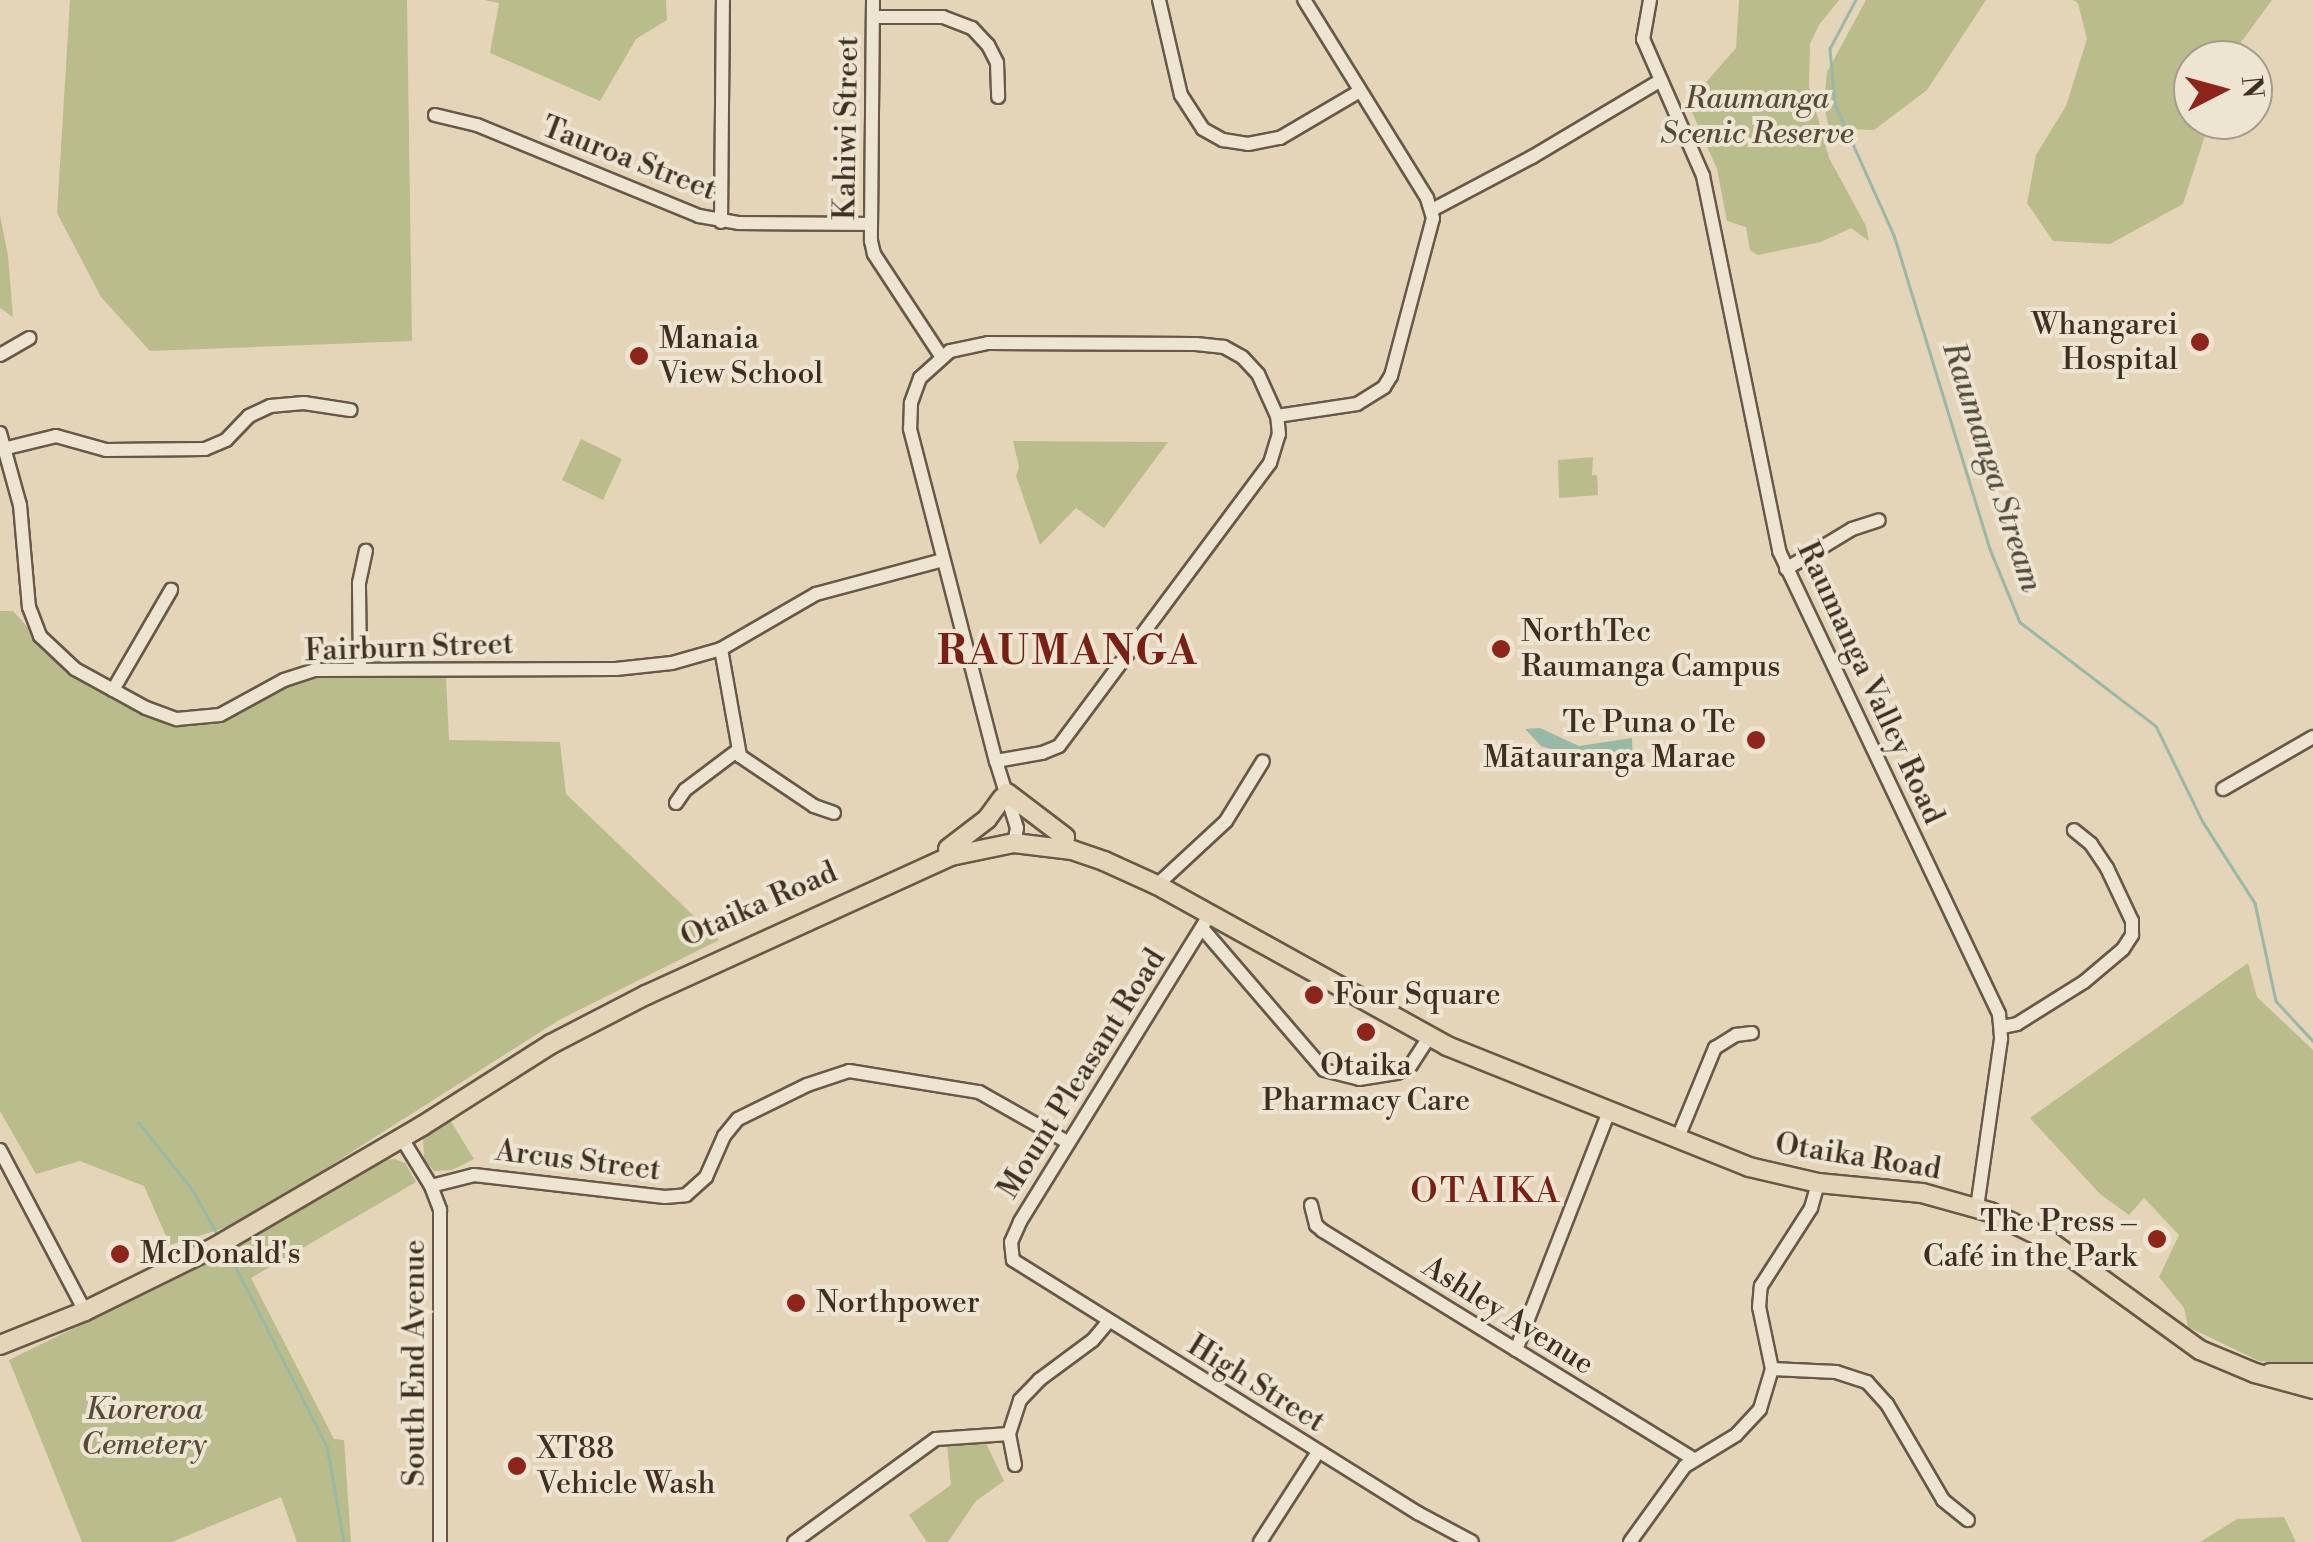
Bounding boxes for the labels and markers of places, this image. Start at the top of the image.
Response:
place label: Whangarei Hospital [2031,307,2178,378]
place label: Manaia View School [659,321,823,392]
marker: Whangarei Hospital [2187,329,2213,355]
marker: Manaia View School [628,345,650,367]
place label: NorthTec Raumanga Campus [1521,614,1780,684]
marker: NorthTec Raumanga Campus [1490,638,1512,660]
place label: Te Puna o Te Mātauranga Marae [1483,705,1736,776]
marker: Te Puna o Te Mātauranga Marae [1745,729,1767,751]
place label: Four Square [1334,977,1501,1013]
marker: Four Square [1303,984,1325,1006]
marker: Otaika Pharmacy Care [1355,1021,1377,1043]
place label: Otaika Pharmacy Care [1262,1048,1470,1118]
place label: The Press – Café in the Park [1923,1204,2137,1274]
marker: The Press – Café in the Park [2146,1228,2168,1250]
place label: McDonald's [140,1236,301,1272]
marker: McDonald's [109,1243,131,1265]
place label: Northpower [816,1285,980,1321]
marker: Northpower [785,1292,807,1314]
place label: XT88 Vehicle Wash [537,1431,715,1502]
marker: XT88 Vehicle Wash [506,1455,528,1477]

